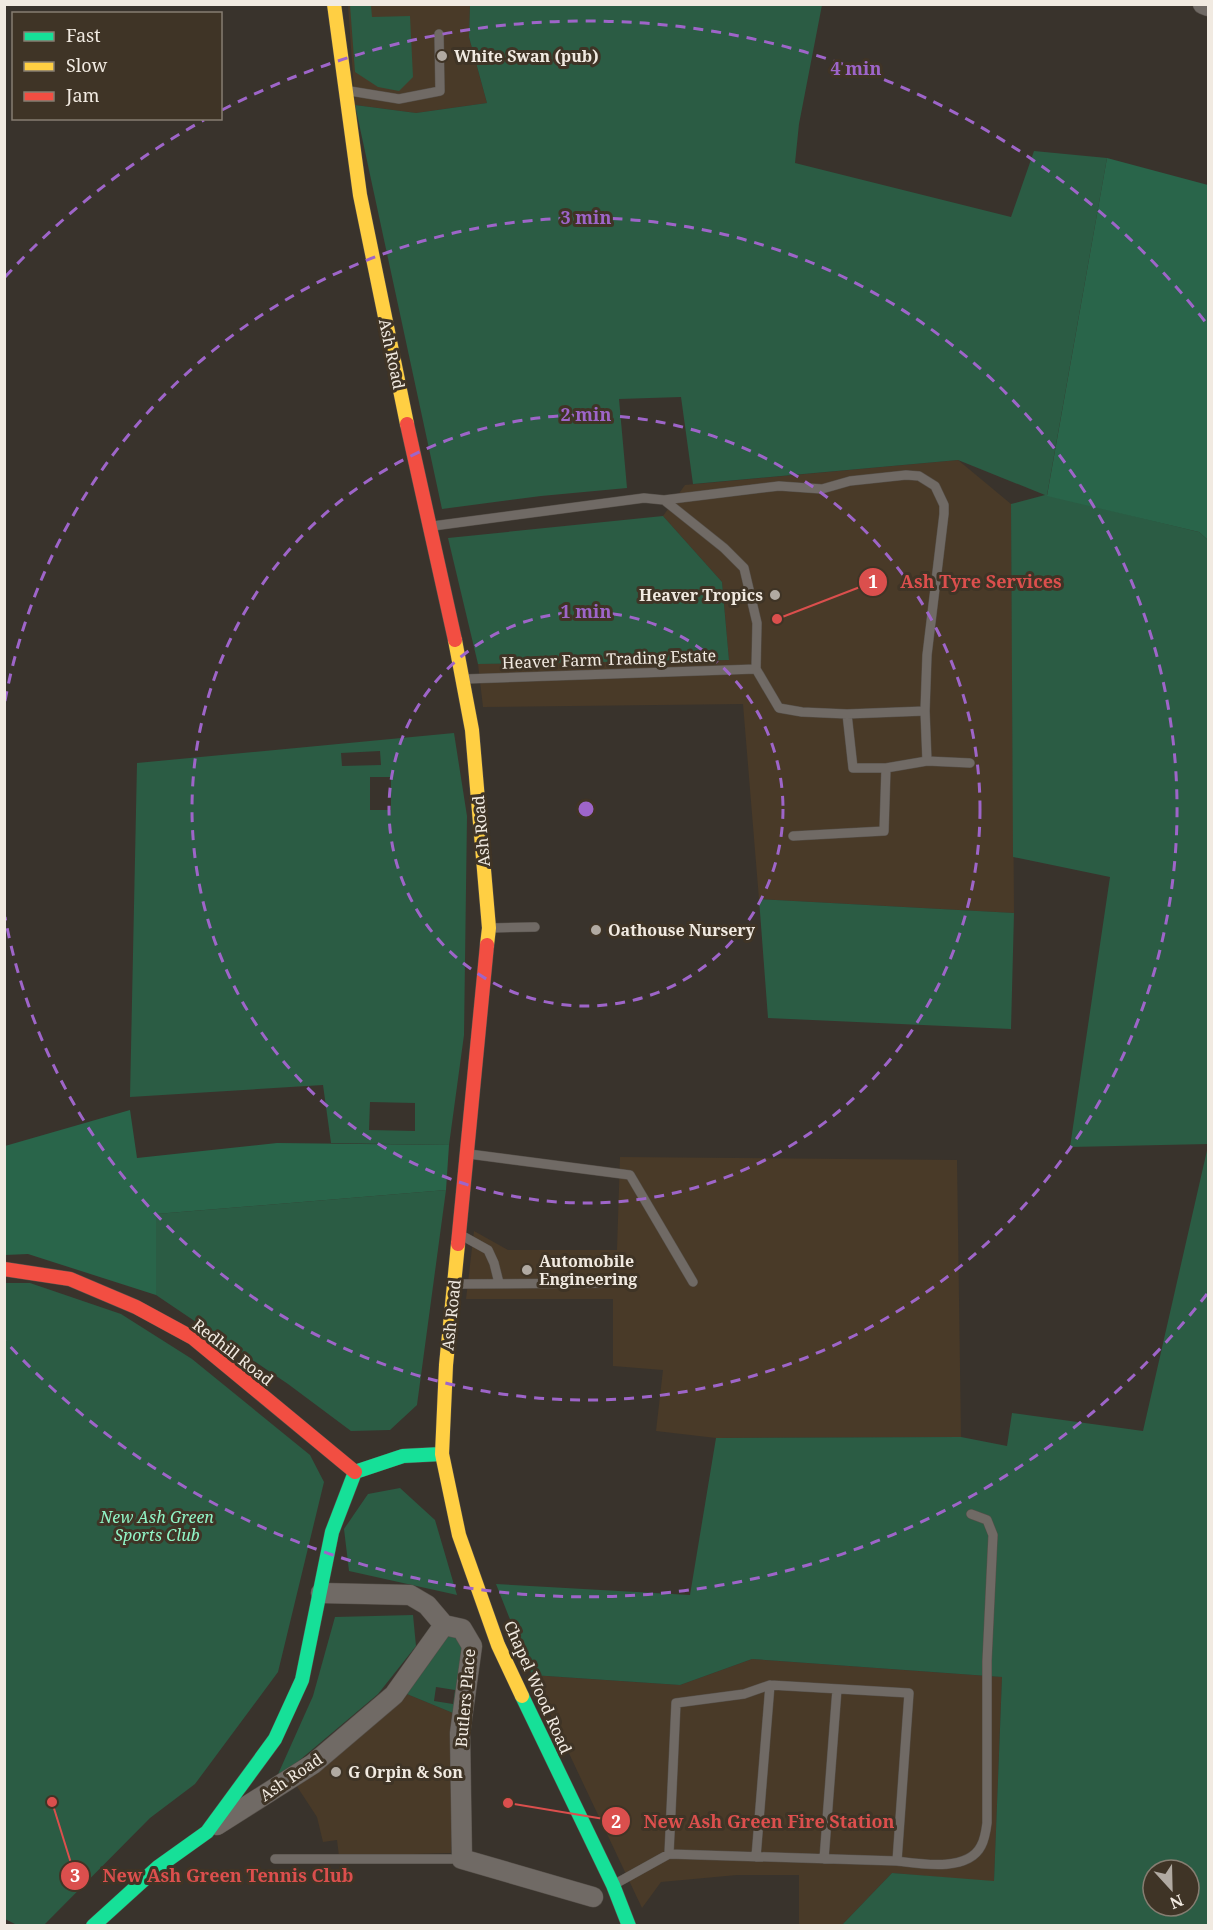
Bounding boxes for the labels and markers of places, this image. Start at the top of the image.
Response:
place label: White Swan (pub) [454,45,599,67]
marker: White Swan (pub) [435,49,449,63]
callout: Ash Tyre Services [858,564,1073,600]
place label: Heaver Tropics [639,584,763,606]
marker: Heaver Tropics [768,588,782,602]
centre of rings [576,799,596,819]
place label: Oathouse Nursery [608,919,756,941]
marker: Oathouse Nursery [589,923,603,937]
place label: Automobile Engineering [539,1250,637,1290]
marker: Automobile Engineering [520,1263,534,1277]
place label: G Orpin & Son [348,1761,463,1783]
marker: G Orpin & Son [329,1765,343,1779]
callout: New Ash Green Fire Station [601,1803,906,1839]
callout: New Ash Green Tennis Club [60,1858,365,1894]

